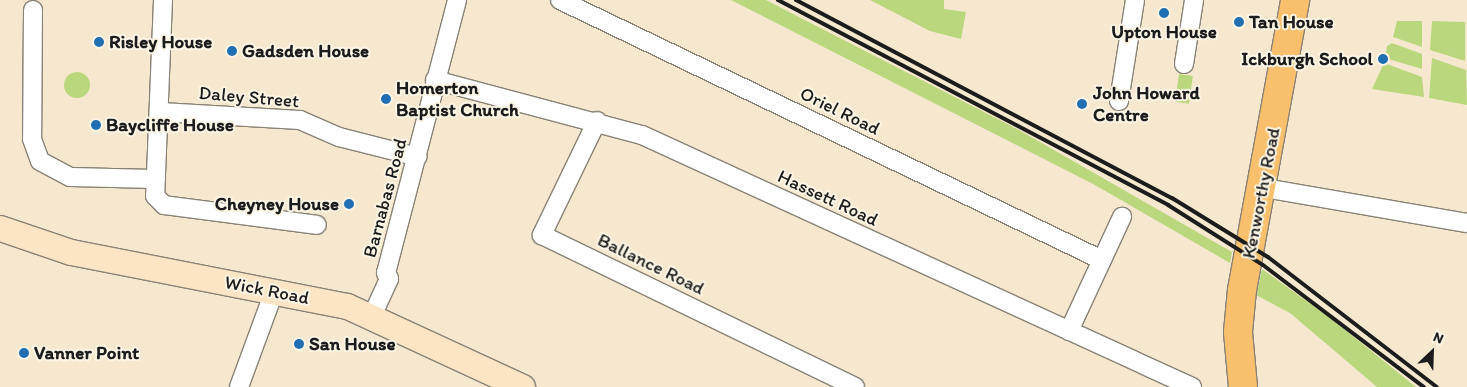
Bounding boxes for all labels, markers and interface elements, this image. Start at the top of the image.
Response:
marker: Upton House [1158,7,1170,19]
place label: Tan House [1249,11,1334,33]
marker: Tan House [1233,16,1245,28]
place label: Upton House [1111,21,1217,43]
place label: Risley House [109,31,212,53]
marker: Risley House [93,36,105,48]
place label: Gadsden House [242,40,369,62]
marker: Gadsden House [226,45,238,57]
place label: Ickburgh School [1241,48,1373,70]
marker: Ickburgh School [1377,53,1389,65]
place label: Homerton Baptist Church [396,77,519,121]
street label: Daley Street [198,81,300,113]
street label: Oriel Road [796,82,884,140]
place label: John Howard Centre [1093,82,1199,126]
marker: Homerton Baptist Church [380,93,392,105]
marker: John Howard Centre [1075,97,1089,111]
place label: Baycliffe House [106,114,234,136]
marker: Baycliffe House [90,119,102,131]
street label: Kenworthy Road [1237,126,1285,260]
street label: Barnabas Road [358,136,412,260]
street label: Hassett Road [774,165,882,231]
place label: Cheyney House [215,193,339,215]
marker: Cheyney House [343,198,355,210]
street label: Ballance Road [594,228,708,300]
street label: Wick Road [223,271,311,309]
north arrow [1407,327,1457,377]
text: N [1431,328,1446,348]
place label: San House [309,333,395,355]
marker: San House [293,338,305,350]
place label: Vanner Point [34,342,139,364]
marker: Vanner Point [18,347,30,359]

